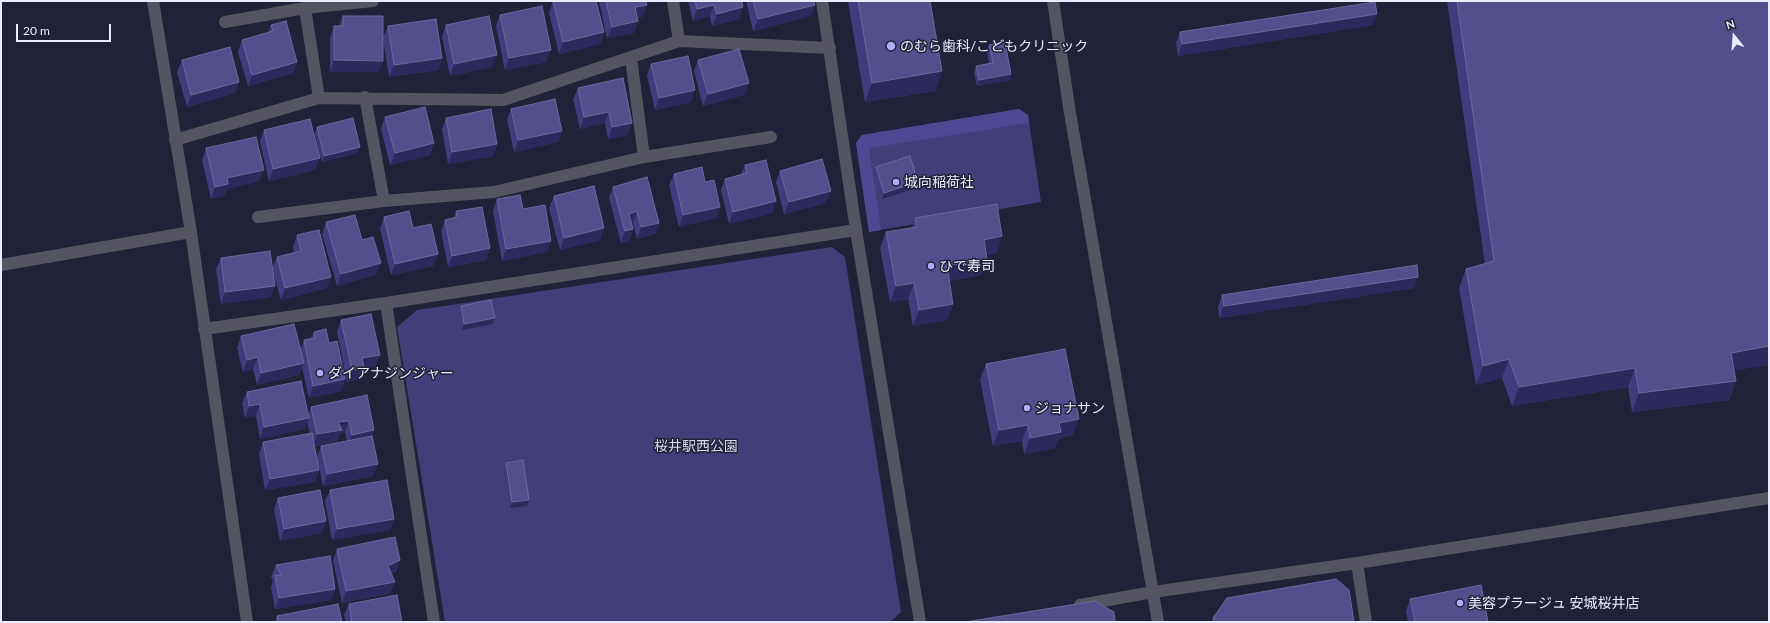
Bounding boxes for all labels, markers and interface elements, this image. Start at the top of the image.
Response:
scale bar [18,16,113,42]
north arrow [1714,16,1754,56]
text: N [1724,17,1736,32]
text: 20 m [23,23,50,38]
place label: のむら歯科/こどもクリニック [900,38,1088,54]
marker: のむら歯科/こどもクリニック [885,40,897,52]
place label: 城向稲荷社 [904,174,974,190]
marker: 城向稲荷社 [891,177,901,187]
place label: ひで寿司 [939,258,995,274]
marker: ひで寿司 [926,261,936,271]
place label: ダイアナジンジャー [328,365,454,381]
marker: ダイアナジンジャー [315,368,325,378]
place label: ジョナサン [1035,400,1105,416]
marker: ジョナサン [1022,403,1032,413]
park label: 桜井駅西公園 [654,438,738,454]
place label: 美容プラージュ 安城桜井店 [1468,595,1640,611]
marker: 美容プラージュ 安城桜井店 [1455,598,1465,608]

